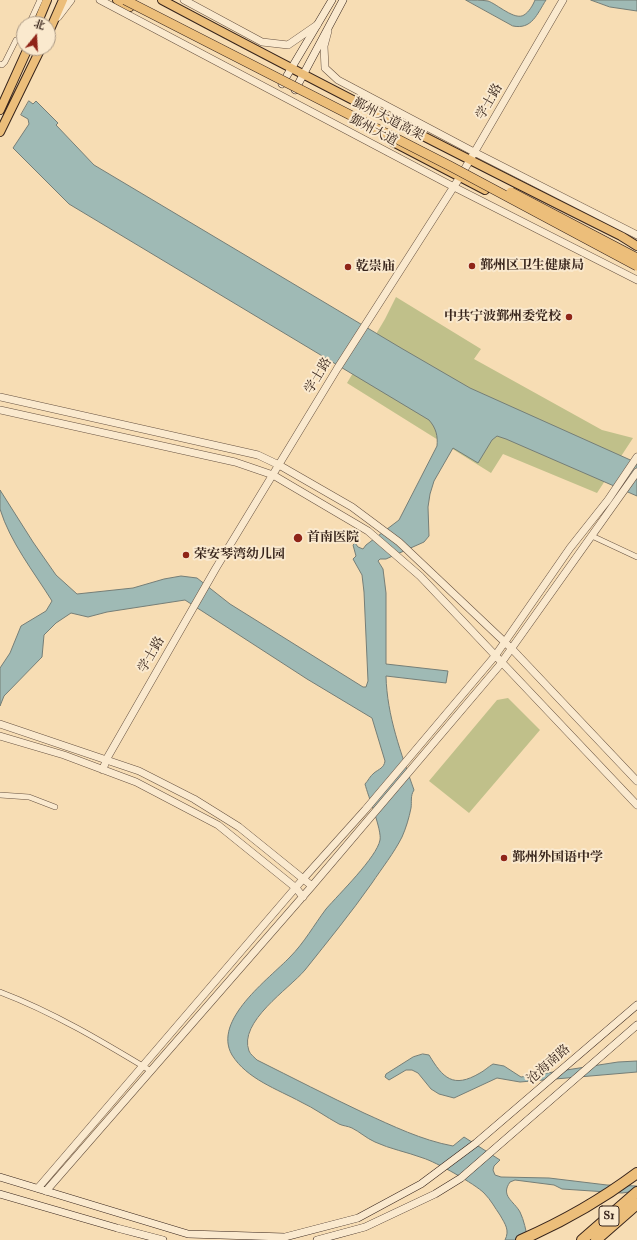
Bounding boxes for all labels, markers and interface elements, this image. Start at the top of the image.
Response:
north arrow [16,16,56,56]
text: 北 [32,17,47,33]
street label: 学士路 [473,81,507,123]
street label: 鄞州大道高架 [350,95,426,145]
street label: 鄞州大道 [346,112,400,150]
place label: 鄞州区卫生健康局 [480,258,584,274]
place label: 乾崇庙 [356,259,395,275]
marker: 鄞州区卫生健康局 [467,261,477,271]
marker: 乾崇庙 [343,262,353,272]
place label: 中共宁波鄞州委党校 [444,309,561,325]
marker: 中共宁波鄞州委党校 [564,312,574,322]
street label: 学士路 [302,355,336,397]
place label: 首南医院 [307,530,359,546]
marker: 首南医院 [292,532,304,544]
place label: 荣安琴湾幼儿园 [194,547,285,563]
marker: 荣安琴湾幼儿园 [181,550,191,560]
street label: 学士路 [135,634,169,676]
place label: 鄞州外国语中学 [512,850,603,866]
marker: 鄞州外国语中学 [499,853,509,863]
street label: 沧海南路 [524,1042,574,1088]
road number: S1 [599,1206,619,1226]

